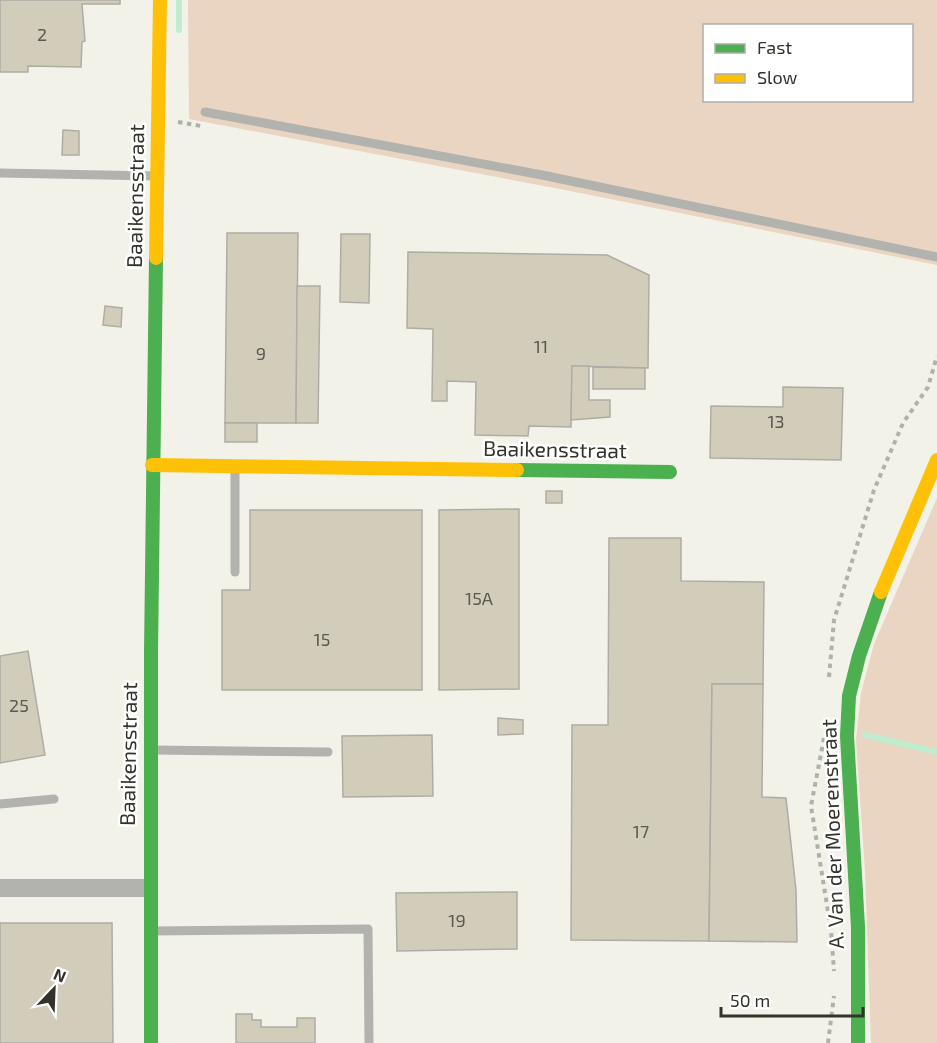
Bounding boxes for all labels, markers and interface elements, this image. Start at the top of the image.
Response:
house number: 2 [37,23,47,45]
legend [703,24,913,102]
text: Fast [757,36,792,58]
text: Slow [757,66,798,88]
street label: Baaikensstraat [121,124,148,268]
house number: 11 [534,335,548,357]
house number: 9 [256,342,266,364]
house number: 13 [767,410,785,432]
street label: Baaikensstraat [483,435,627,462]
house number: 15A [465,587,494,609]
house number: 15 [314,628,330,650]
street label: Baaikensstraat [114,682,141,826]
house number: 25 [9,694,29,716]
street label: A. Van der Moerenstraat [815,719,848,949]
house number: 17 [633,820,649,842]
house number: 19 [448,909,466,931]
north arrow [24,959,84,1019]
text: N [51,964,69,986]
scale bar [721,980,864,1018]
text: 50 m [730,989,770,1011]

